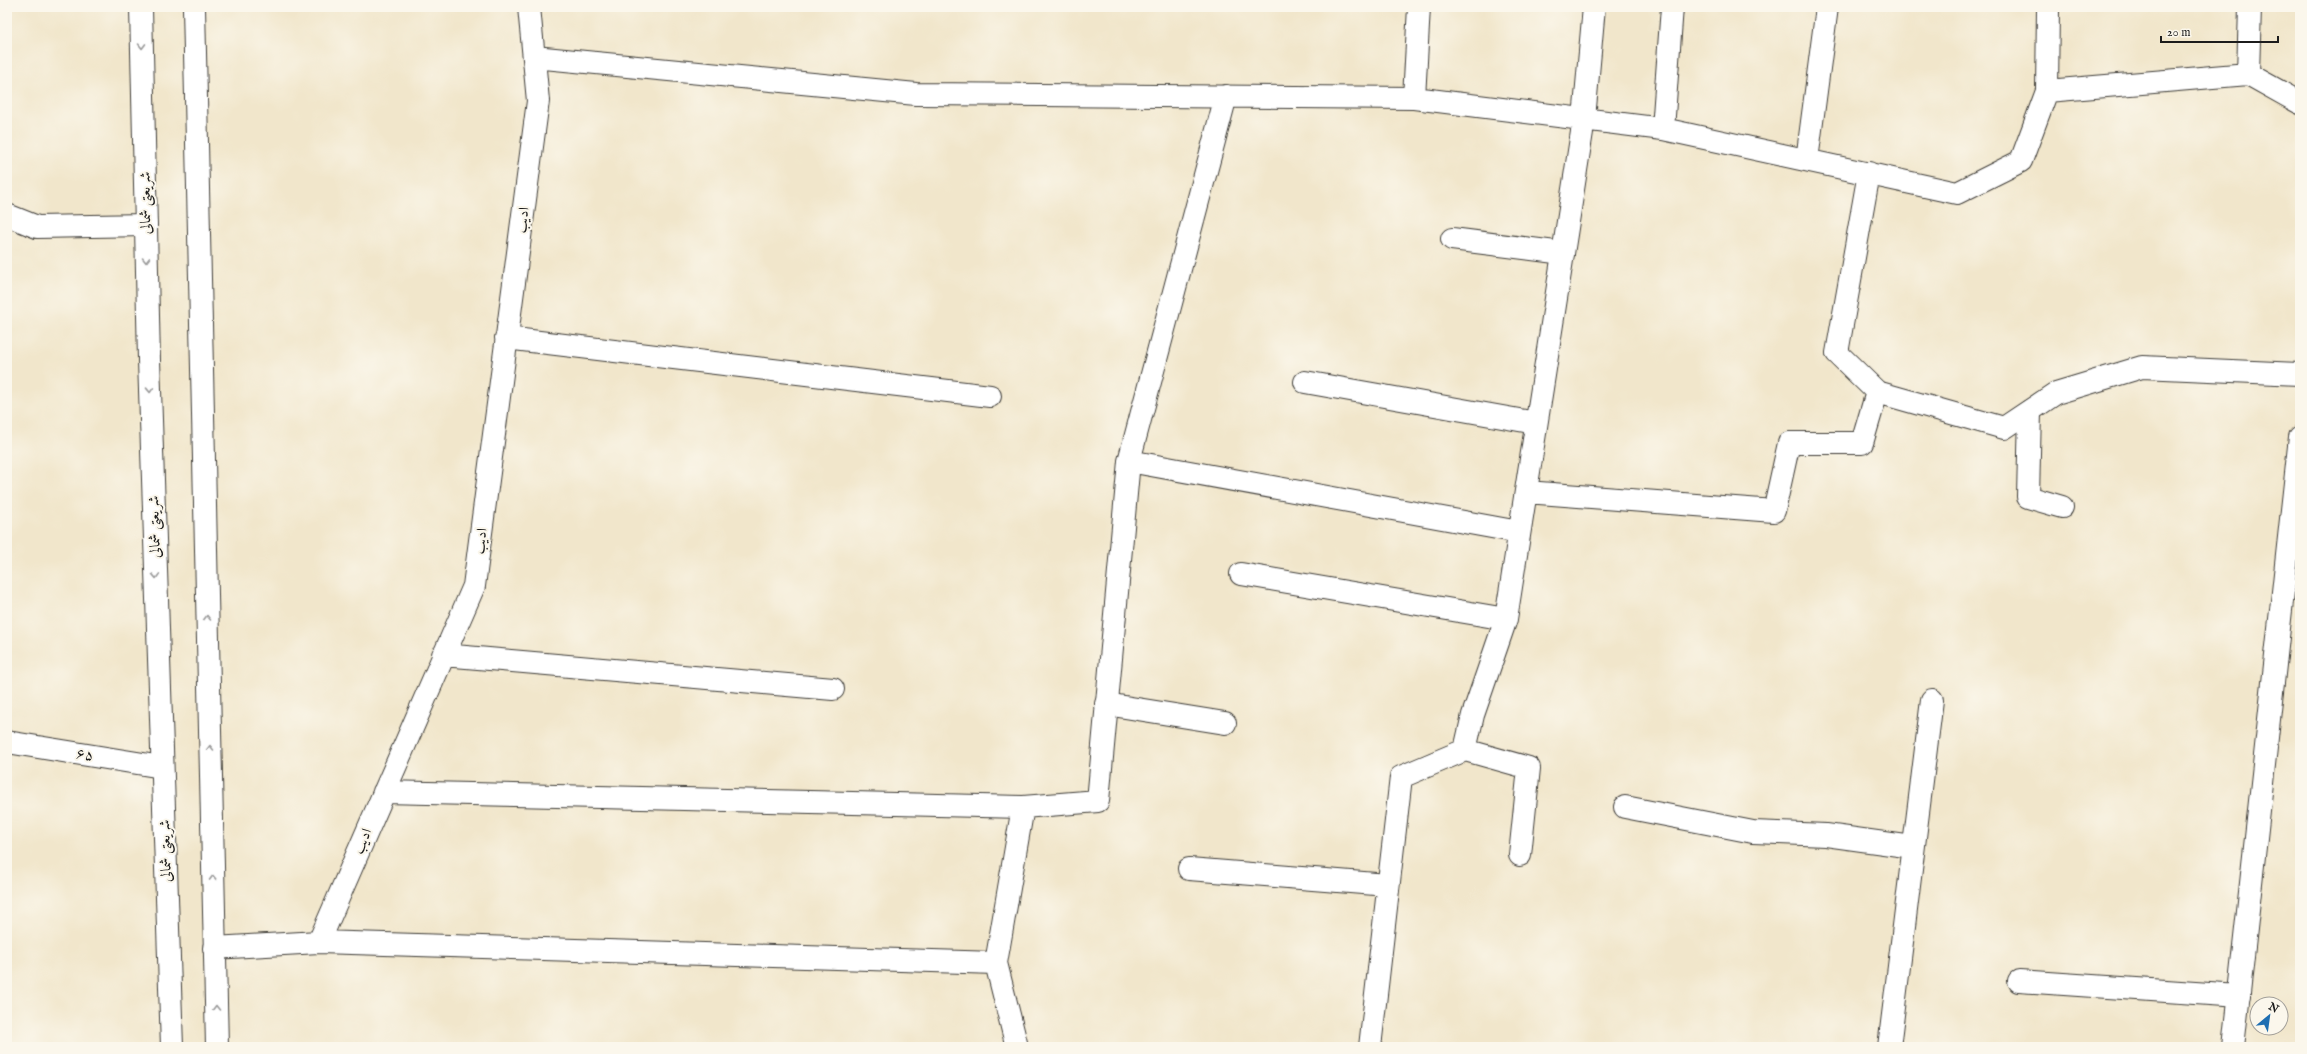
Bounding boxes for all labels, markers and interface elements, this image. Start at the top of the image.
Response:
scale bar [2161,18,2278,44]
text: 20 m [2167,25,2190,40]
one-way arrow [138,43,146,49]
street label: شریعتی شمالی [135,172,157,234]
street label: ادیب [511,206,534,234]
one-way arrow [142,257,151,263]
one-way arrow [145,387,154,393]
street label: شریعتی شمالی [144,495,166,559]
street label: ادیب [469,527,492,555]
one-way arrow [152,573,160,579]
one-way arrow [202,615,211,621]
street label: ۶۵ [75,744,95,765]
one-way arrow [206,745,214,751]
street label: شریعتی شمالی [155,819,177,883]
street label: ادیب [349,826,376,857]
one-way arrow [209,875,217,881]
north arrow [2249,996,2289,1036]
text: N [2265,999,2281,1017]
one-way arrow [212,1005,220,1011]

